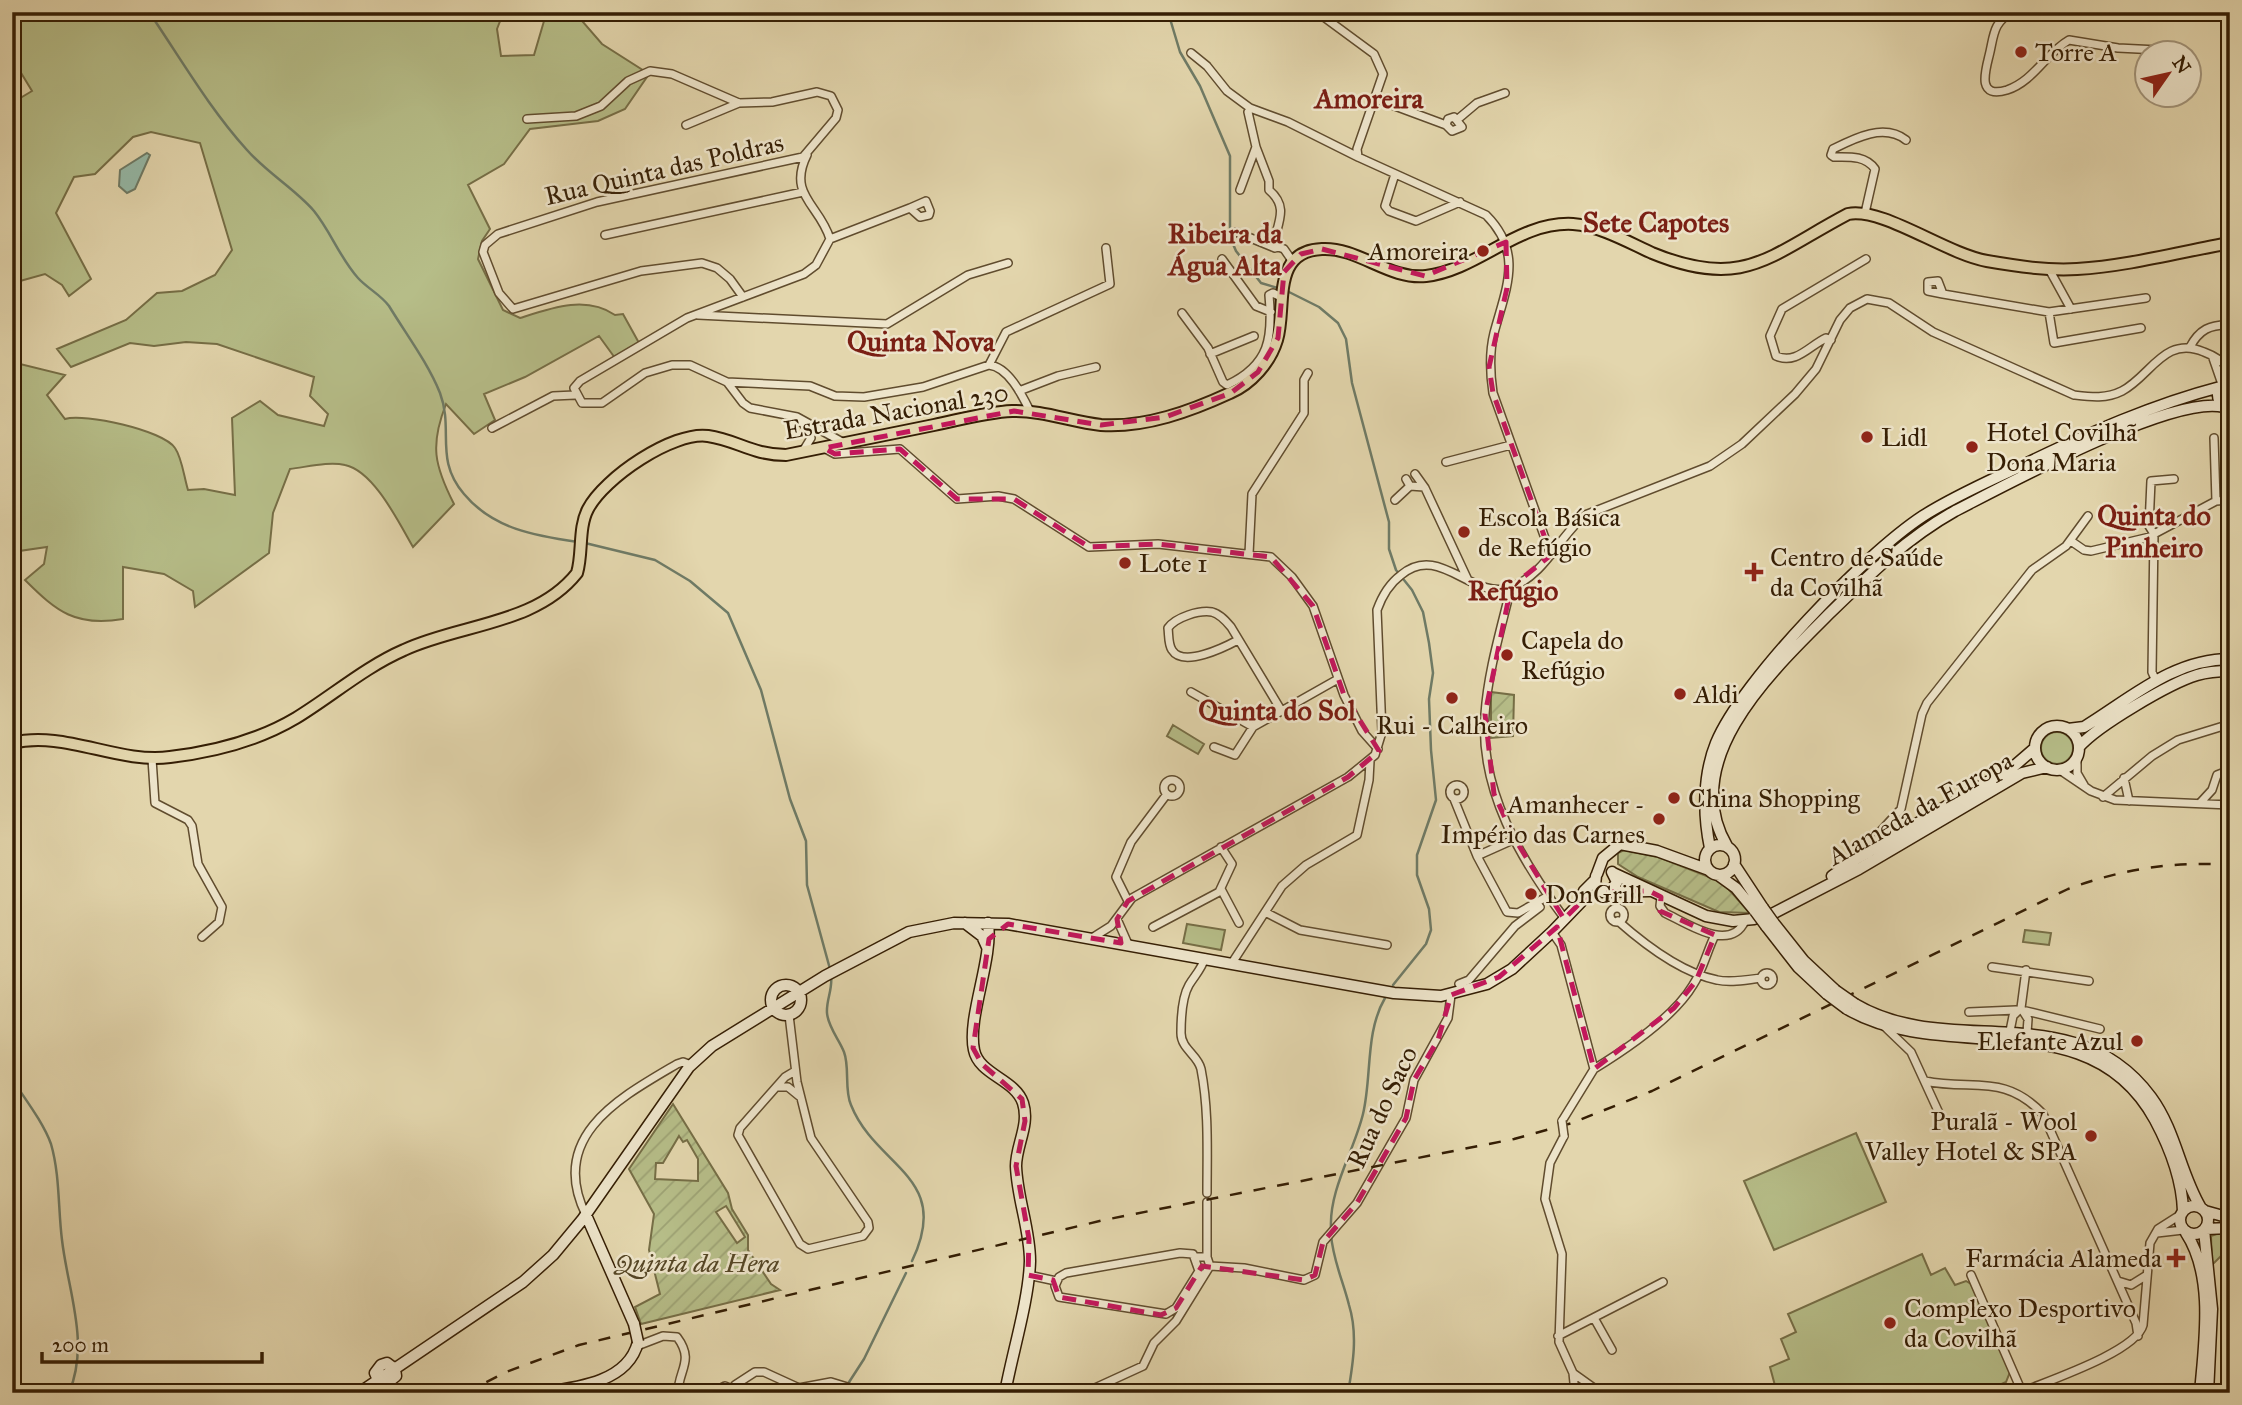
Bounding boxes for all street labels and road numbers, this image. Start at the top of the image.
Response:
street label: Rua Quinta das Poldras [541,126,787,212]
street label: Estrada Nacional 230 [781,375,1011,447]
street label: Alameda da Europa [1821,744,2018,873]
street label: Rua do Saco [1340,1041,1424,1173]

